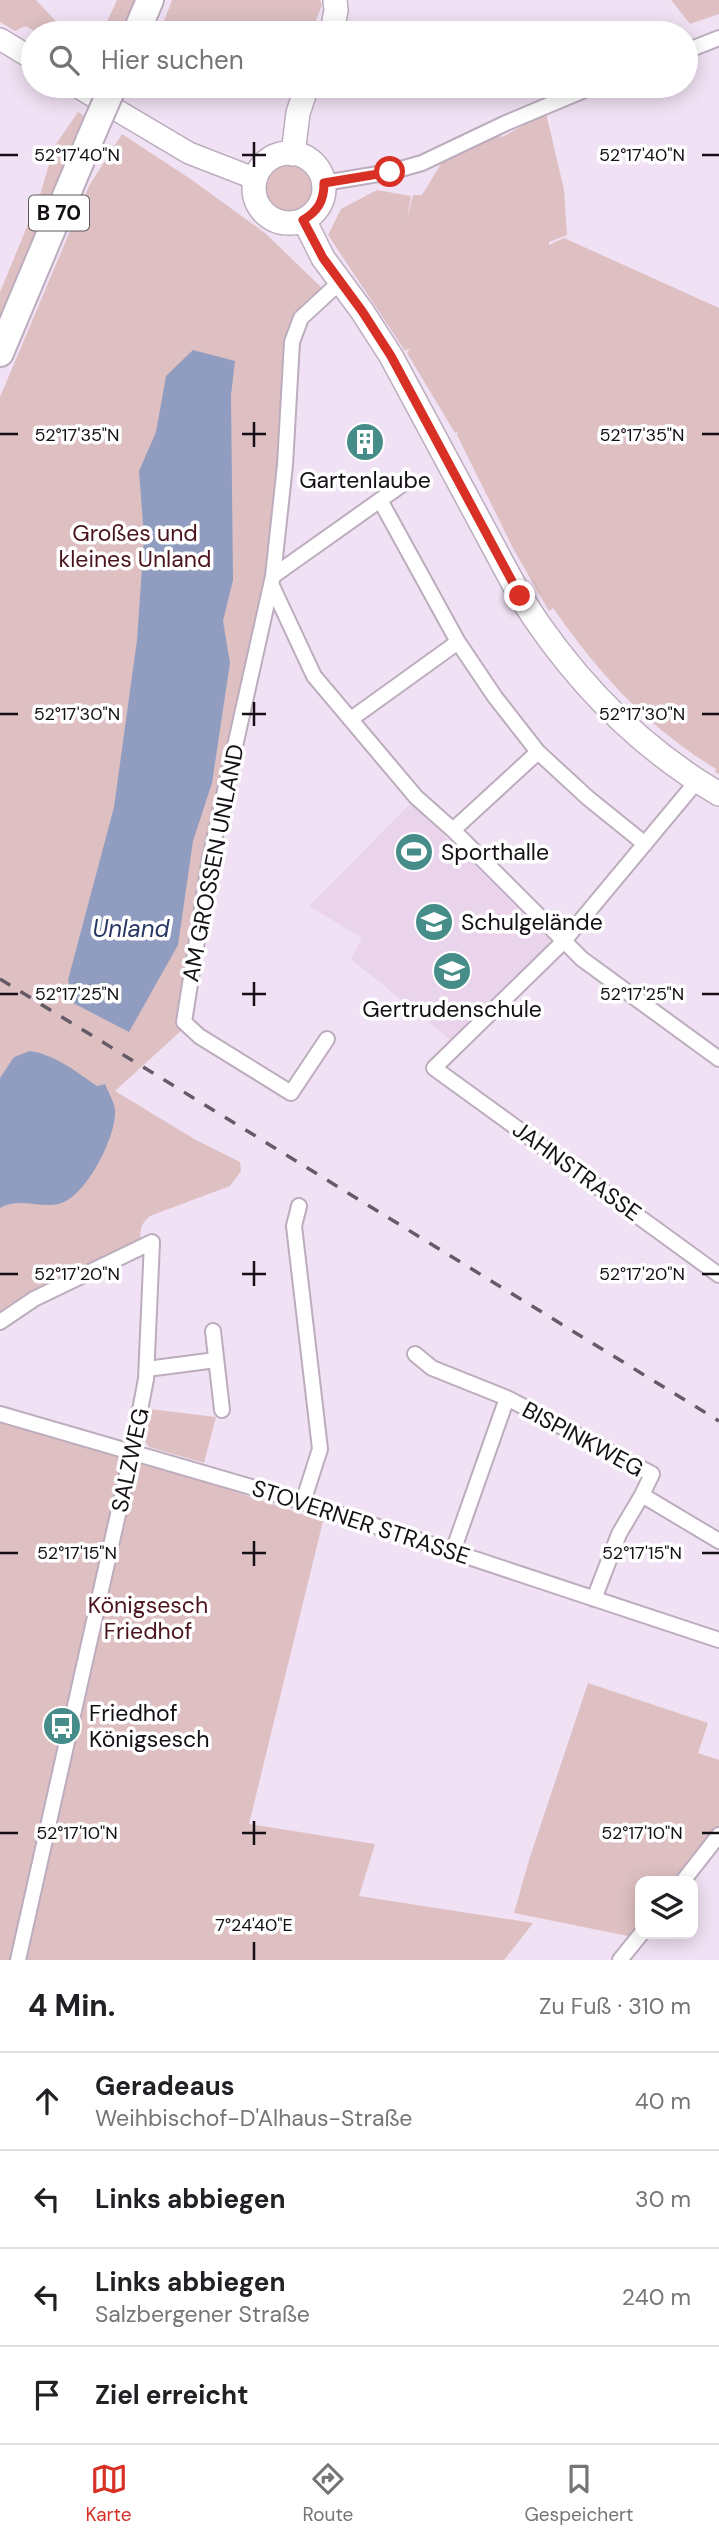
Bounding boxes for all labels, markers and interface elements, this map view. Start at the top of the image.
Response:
search box [21,21,698,98]
icon: search [45,41,83,79]
text: Hier suchen [101,43,244,77]
text: 52°17'40"N [34,143,120,167]
text: 52°17'40"N [599,143,685,167]
route start [374,156,405,187]
road number: B 70 [29,196,89,230]
building icon: Gartenlaube [344,421,386,463]
text: 52°17'35"N [35,423,119,447]
text: 52°17'35"N [600,423,684,447]
place label: Gartenlaube [299,465,431,495]
park label: Großes und kleines Unland [59,518,211,574]
route end [504,580,535,611]
text: 52°17'30"N [34,702,120,726]
text: 52°17'30"N [599,702,685,726]
street label: AM GROSSEN UNLAND [175,742,251,984]
sports icon: Sporthalle [393,831,435,873]
place label: Sporthalle [441,837,549,867]
school or university icon: Schulgelände [413,901,455,943]
place label: Schulgelände [461,907,603,937]
water label: Unland [93,913,170,944]
school or university icon: Gertrudenschule [431,950,473,992]
text: 52°17'25"N [35,982,119,1006]
text: 52°17'25"N [600,982,684,1006]
place label: Gertrudenschule [362,994,542,1024]
street label: JAHNSTRASSE [507,1114,647,1228]
text: 52°17'20"N [34,1262,120,1286]
text: 52°17'20"N [599,1262,685,1286]
street label: BISPINKWEG [517,1394,649,1484]
street label: SALZWEG [104,1405,156,1515]
street label: STOVERNER STRASSE [248,1473,474,1571]
text: 52°17'15"N [37,1541,117,1565]
text: 52°17'15"N [602,1541,682,1565]
park label: Königsesch Friedhof [88,1590,208,1646]
place label: Friedhof Königsesch [89,1698,209,1754]
bus stop icon: Friedhof Königsesch [41,1705,83,1747]
text: 52°17'10"N [36,1821,118,1845]
text: 52°17'10"N [601,1821,683,1845]
map controls [635,1876,698,1939]
button: layers [635,1876,698,1939]
text: 7°24'40"E [215,1913,293,1937]
text: 4 Min. [28,1986,115,2025]
text: Zu Fuß · 310 m [539,1991,691,2021]
text: Geradeaus [95,2069,235,2103]
icon: ahead [28,2082,66,2120]
text: 40 m [635,2086,691,2116]
text: Weihbischof-D'Alhaus-Straße [95,2103,412,2133]
icon: left [28,2180,66,2218]
text: Links abbiegen [95,2182,285,2216]
text: 30 m [635,2184,691,2214]
text: Links abbiegen [95,2265,285,2299]
icon: left [28,2278,66,2316]
text: 240 m [622,2282,691,2312]
text: Salzbergener Straße [95,2299,310,2329]
icon: arrive [28,2376,66,2414]
text: Ziel erreicht [95,2378,248,2412]
tab: Karte [86,2460,132,2527]
tab: Route [303,2460,353,2527]
tab: Gespeichert [524,2460,633,2527]

